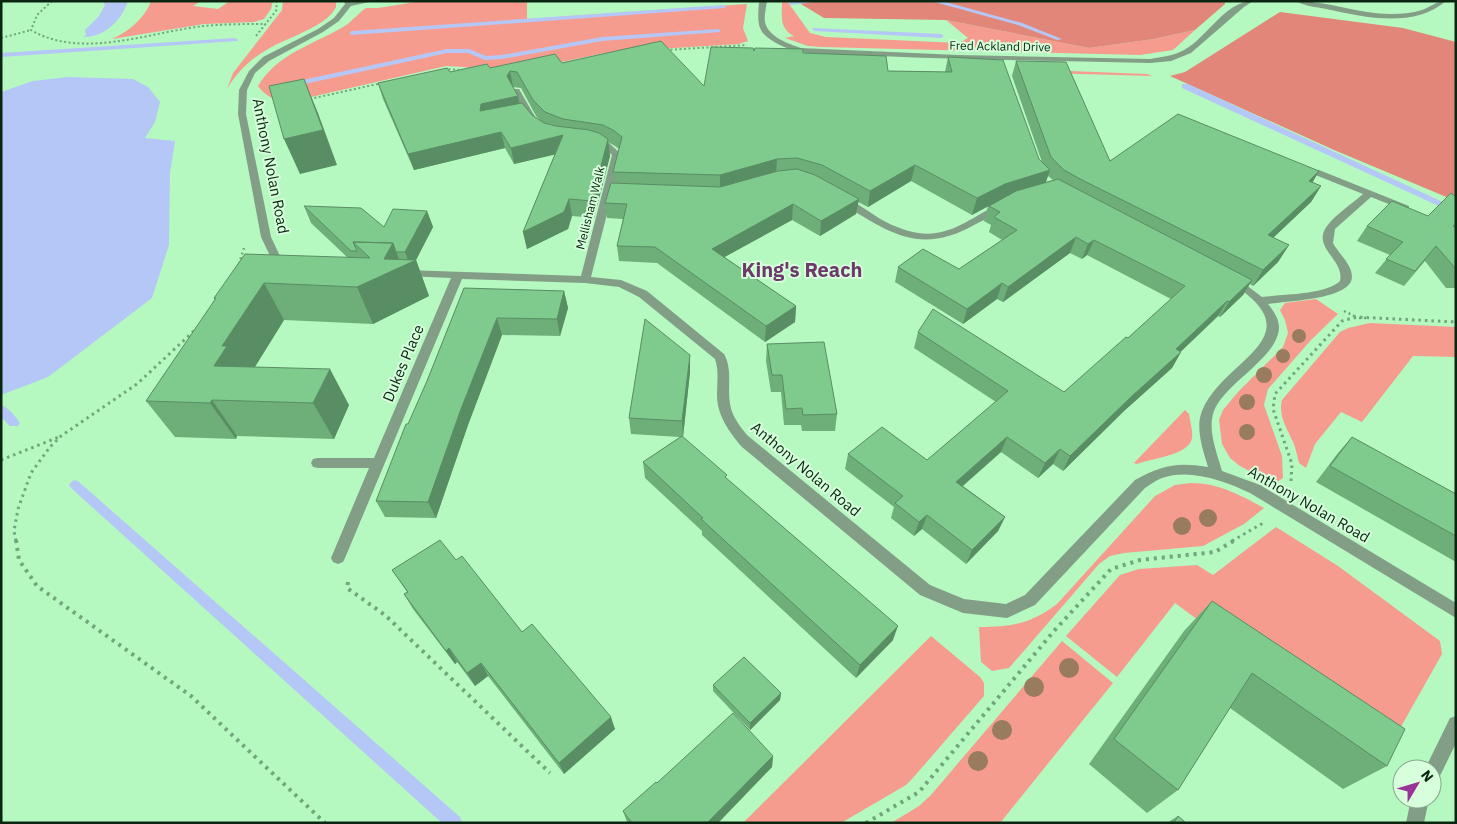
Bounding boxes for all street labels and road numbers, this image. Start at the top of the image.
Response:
street label: Fred Ackland Drive [949,38,1051,54]
street label: Anthony Nolan Road [249,97,293,235]
street label: Mellisham Walk [572,164,608,251]
street label: Dukes Place [378,321,428,405]
street label: Anthony Nolan Road [747,418,865,520]
street label: Anthony Nolan Road [1245,461,1373,547]

